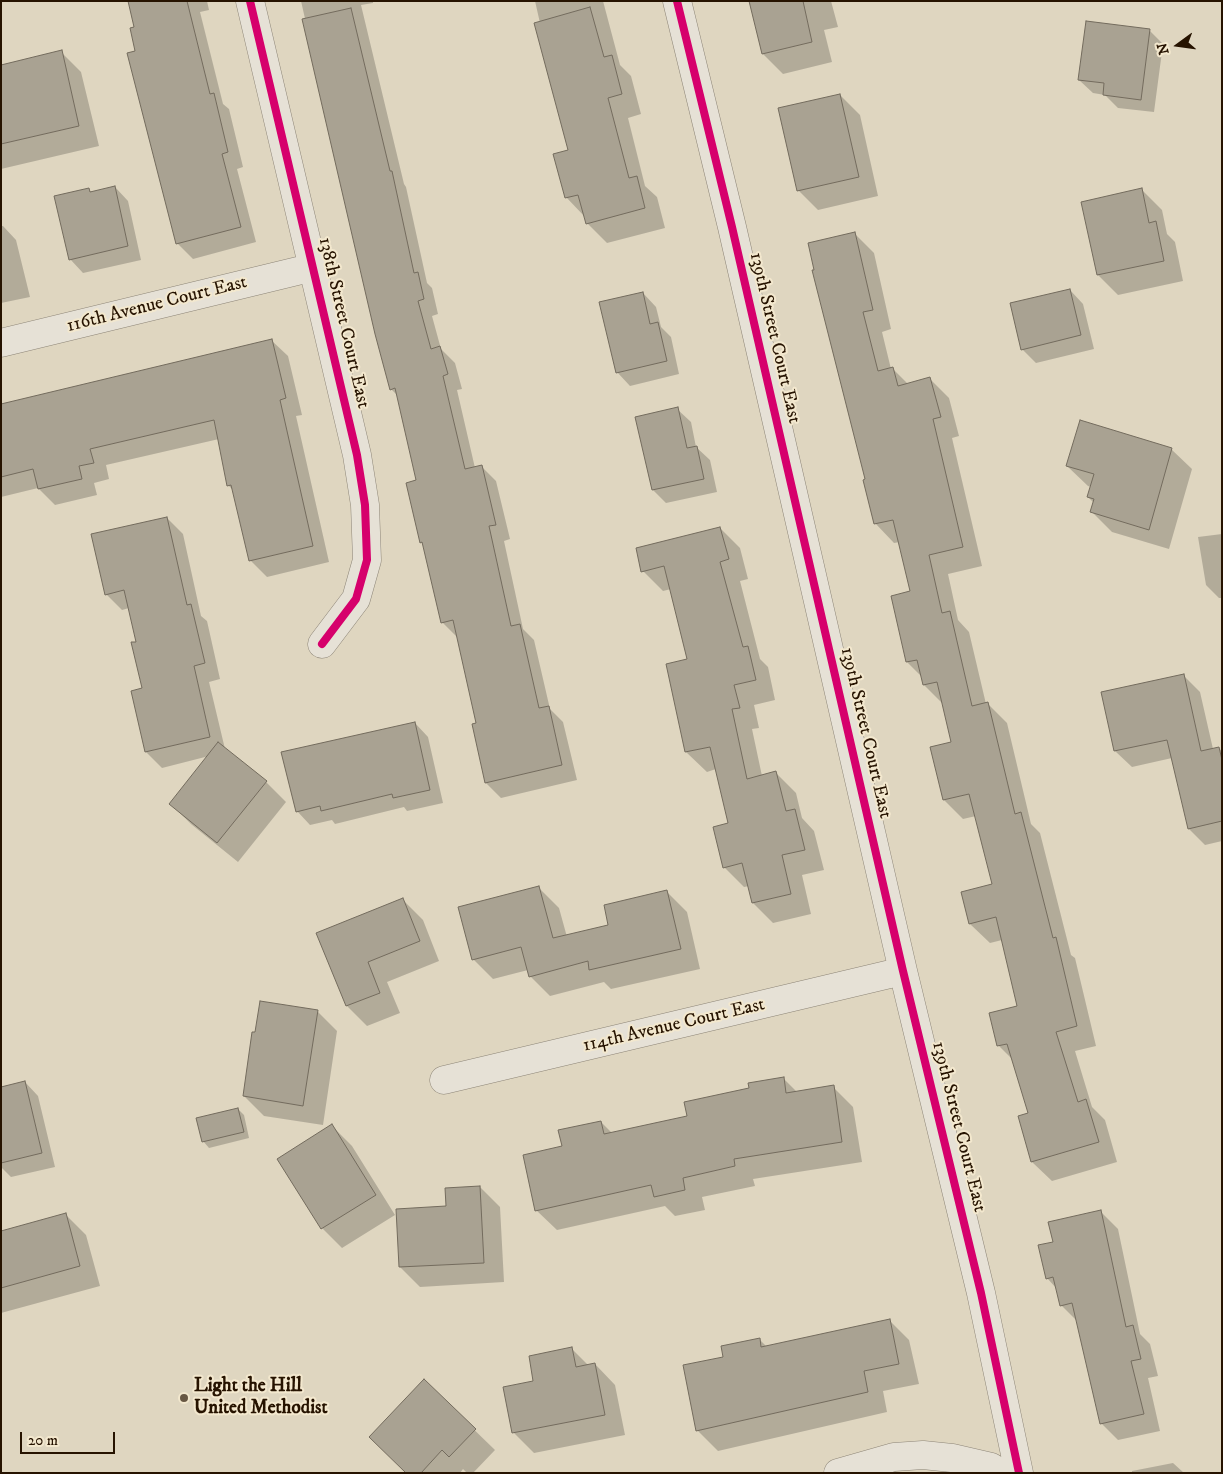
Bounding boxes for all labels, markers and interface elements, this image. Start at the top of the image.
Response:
north arrow [1153,20,1203,70]
text: N [1153,41,1174,56]
street label: 138th Street Court East [312,235,374,411]
street label: 139th Street Court East [743,250,805,426]
street label: 116th Avenue Court East [64,272,250,338]
street label: 139th Street Court East [834,645,896,821]
street label: 114th Avenue Court East [581,994,767,1058]
street label: 139th Street Court East [926,1039,990,1215]
place label: Light the Hill United Methodist [194,1376,328,1420]
marker: Light the Hill United Methodist [178,1392,190,1404]
scale bar [22,1422,118,1454]
text: 20 m [28,1431,58,1450]

